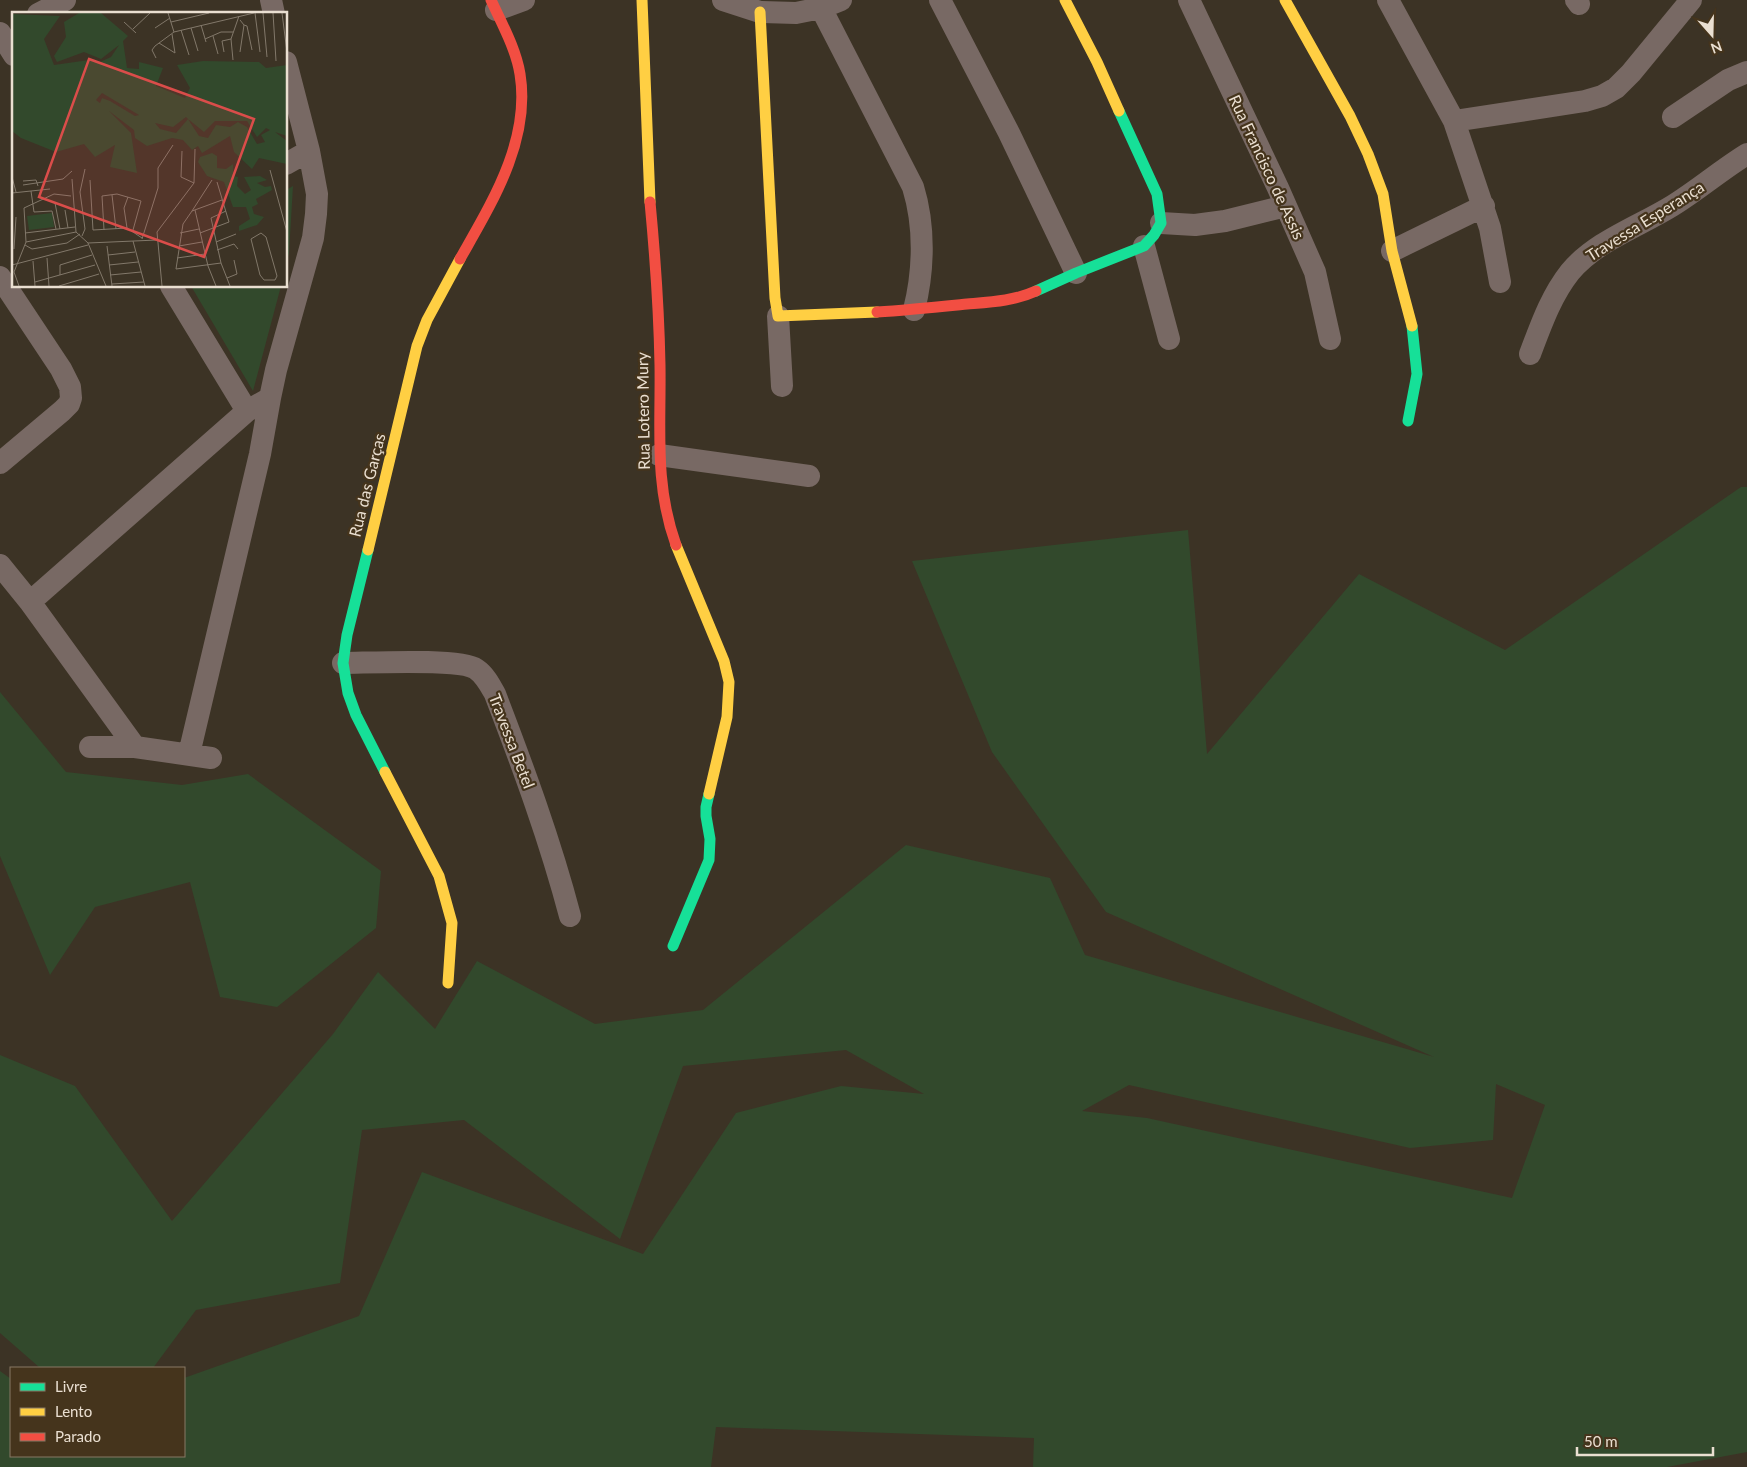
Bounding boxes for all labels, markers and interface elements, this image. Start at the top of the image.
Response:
north arrow [1687,10,1737,60]
inset map [12,12,288,288]
text: N [1709,38,1725,58]
street label: Rua Francisco de Assis [1226,92,1309,242]
street label: Travessa Esperança [1582,177,1707,264]
street label: Rua Lotero Mury [632,351,653,470]
street label: Rua das Garças [344,431,389,539]
street label: Travessa Betel [486,691,539,791]
legend [10,1367,185,1457]
text: Livre [55,1377,87,1395]
text: Lento [55,1402,92,1420]
scale bar [1577,1424,1713,1456]
text: Parado [55,1427,101,1445]
text: 50 m [1584,1432,1618,1450]

